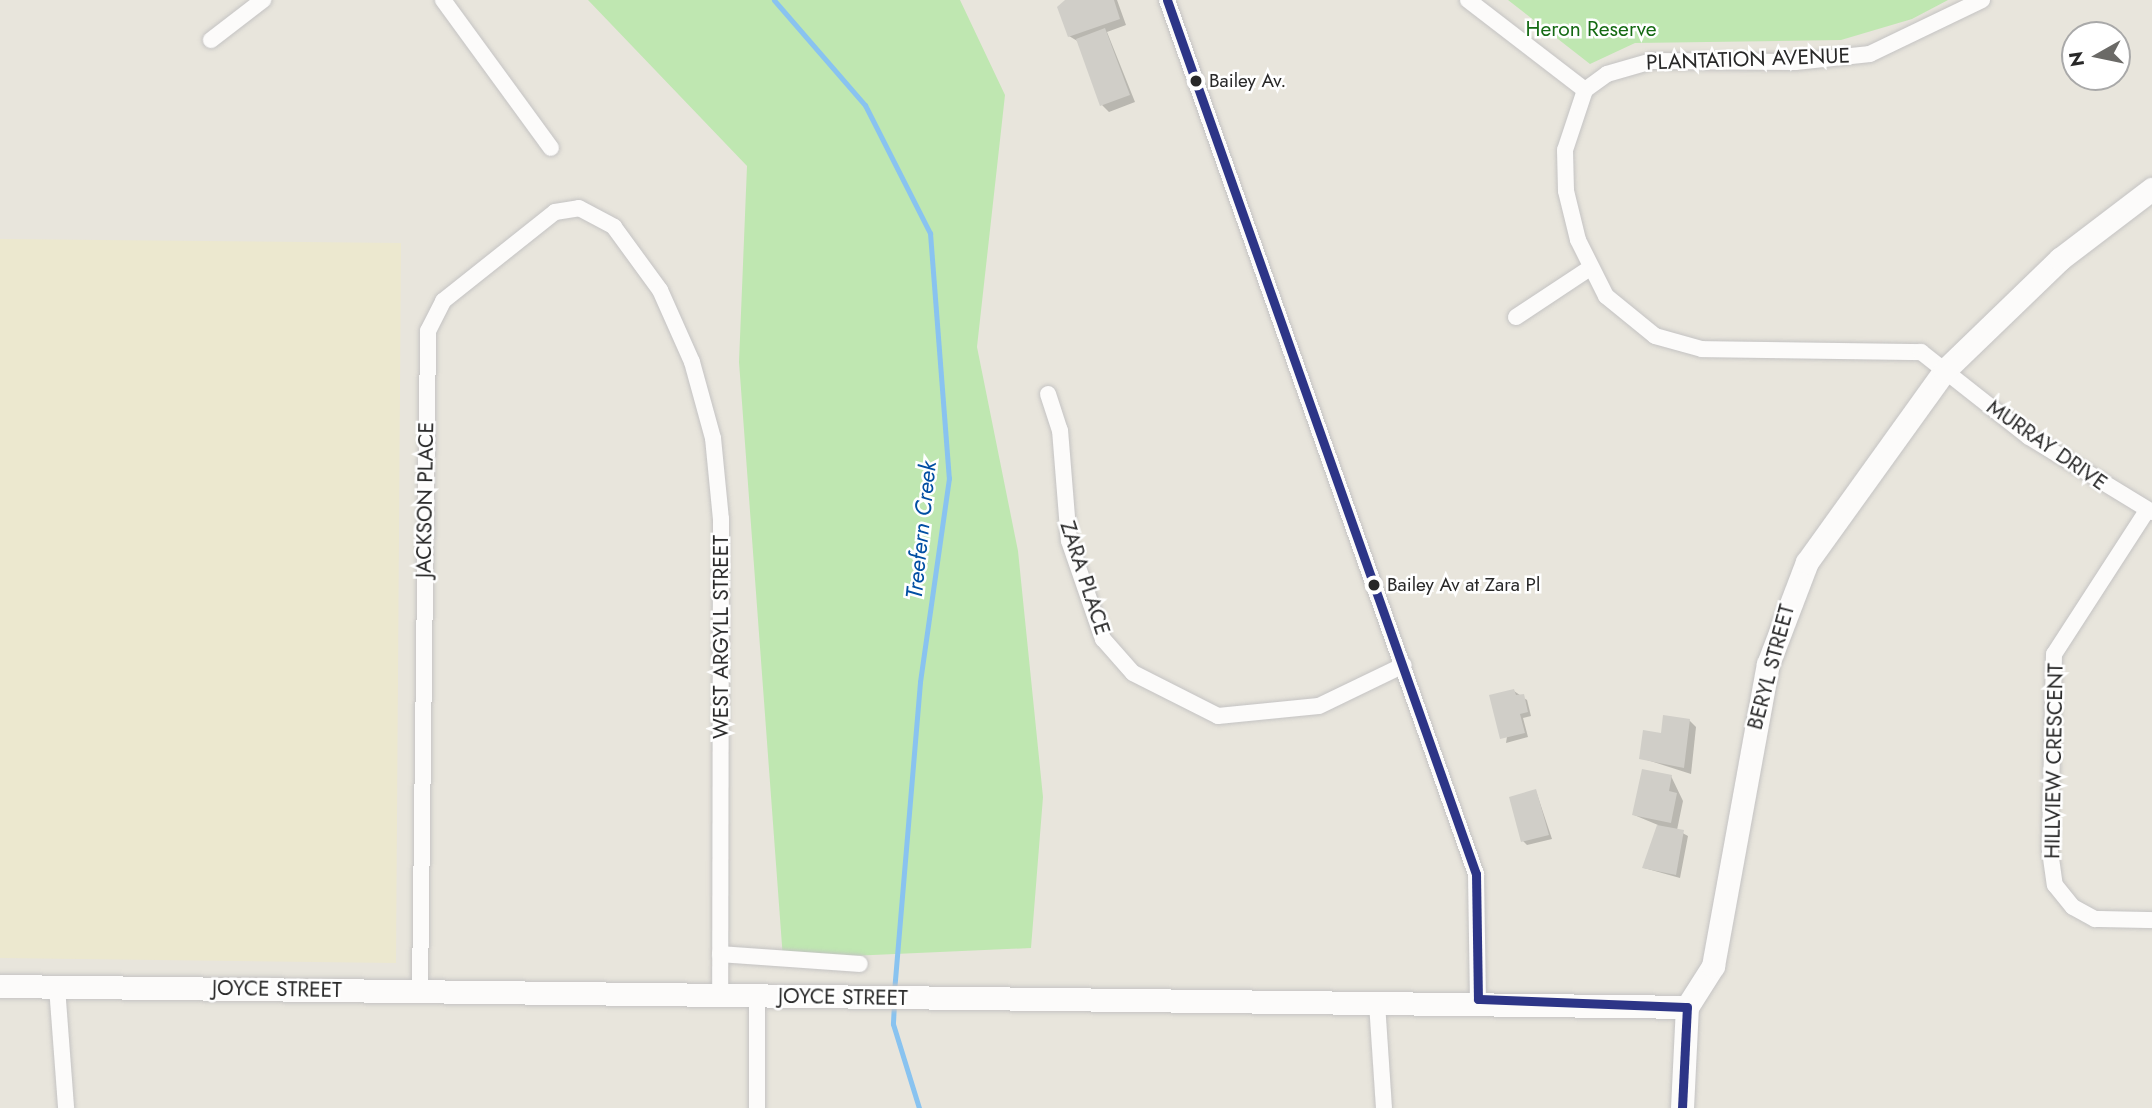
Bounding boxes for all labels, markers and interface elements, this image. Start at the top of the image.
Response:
park label: Heron Reserve [1526,16,1656,42]
north arrow [2061,21,2131,91]
street label: PLANTATION AVENUE [1646,43,1850,75]
text: N [2062,49,2091,69]
place label: Bailey Av. [1209,70,1286,92]
marker: Bailey Av. [1189,74,1203,88]
street label: MURRAY DRIVE [1982,394,2112,496]
street label: JACKSON PLACE [411,422,439,578]
water label: Treefern Creek [900,460,942,600]
street label: ZARA PLACE [1055,518,1115,638]
street label: WEST ARGYLL STREET [708,535,734,739]
place label: Bailey Av at Zara Pl [1387,574,1540,596]
marker: Bailey Av at Zara Pl [1367,578,1381,592]
street label: BERYL STREET [1742,602,1800,732]
street label: HILLVIEW CRESCENT [2040,663,2068,859]
street label: JOYCE STREET [212,975,342,1003]
street label: JOYCE STREET [778,983,908,1011]

